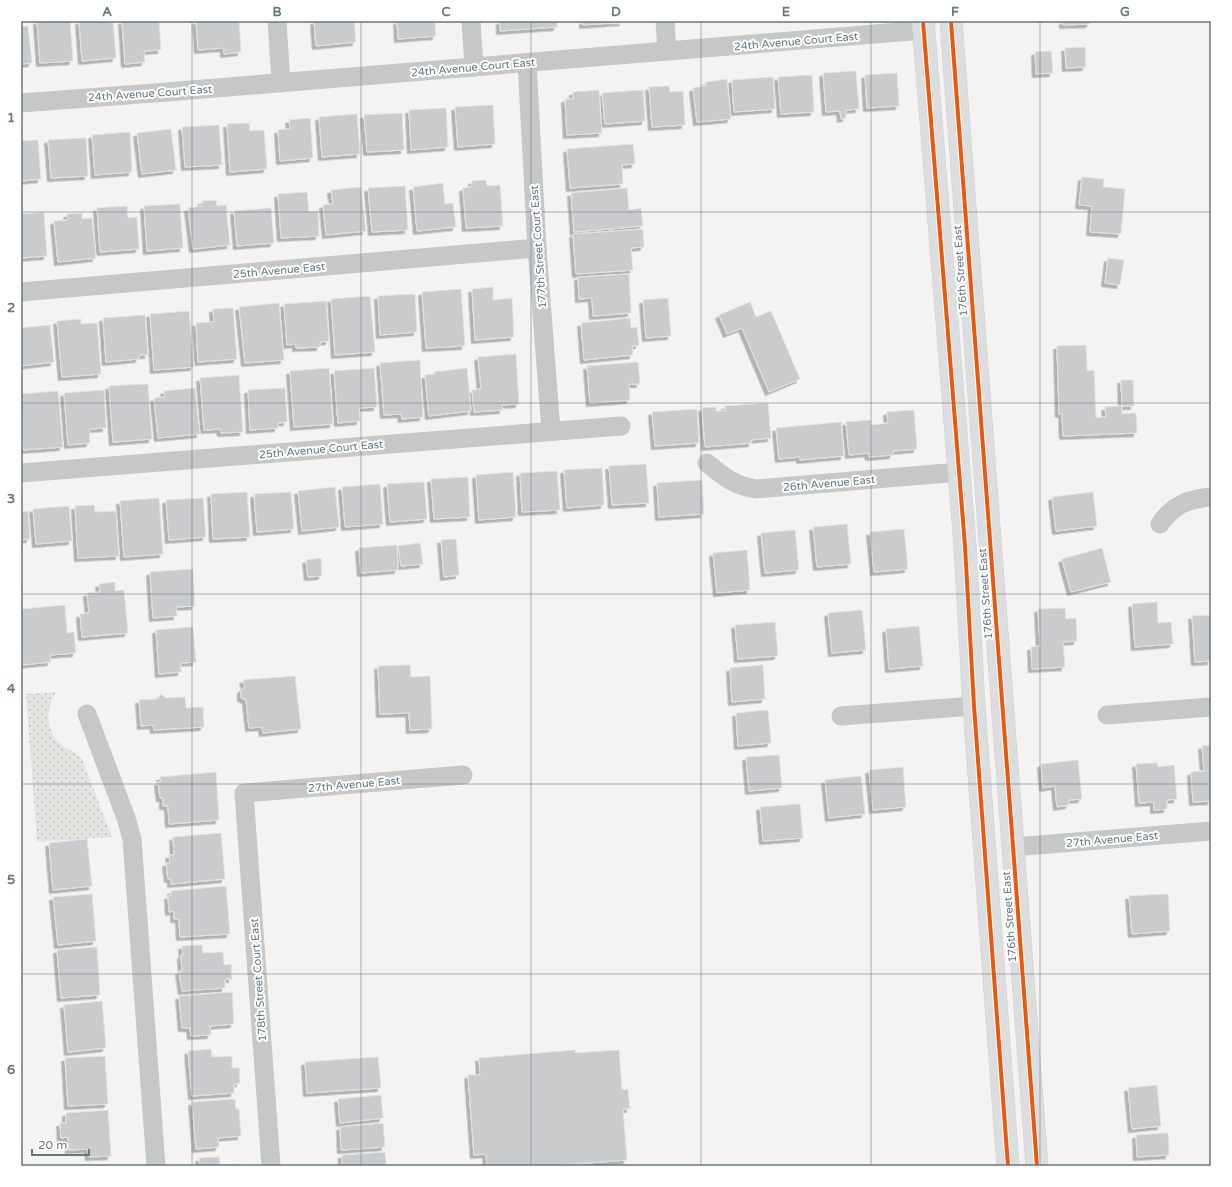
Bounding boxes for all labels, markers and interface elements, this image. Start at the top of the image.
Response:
text: A [102,4,112,20]
text: B [272,4,282,20]
text: C [441,4,451,20]
text: D [611,4,621,20]
text: E [782,4,790,20]
text: F [951,4,959,20]
text: G [1120,4,1130,20]
street label: 24th Avenue Court East [733,30,859,53]
street label: 24th Avenue Court East [410,56,536,79]
street label: 24th Avenue Court East [87,83,213,104]
text: 1 [7,110,15,126]
street label: 177th Street Court East [528,185,549,309]
street label: 176th Street East [951,225,970,317]
street label: 25th Avenue East [232,260,326,281]
text: 2 [7,300,15,316]
street label: 25th Avenue Court East [258,438,384,461]
street label: 26th Avenue East [782,473,876,494]
text: 3 [7,491,15,507]
street label: 176th Street East [976,548,995,640]
text: 4 [7,681,16,697]
street label: 27th Avenue East [307,774,401,795]
street label: 27th Avenue East [1065,829,1159,850]
street label: 176th Street East [1000,871,1019,963]
text: 5 [7,872,15,888]
street label: 178th Street Court East [248,918,269,1042]
text: 6 [7,1062,15,1078]
scale bar [32,1131,89,1157]
text: 20 m [38,1138,67,1152]

